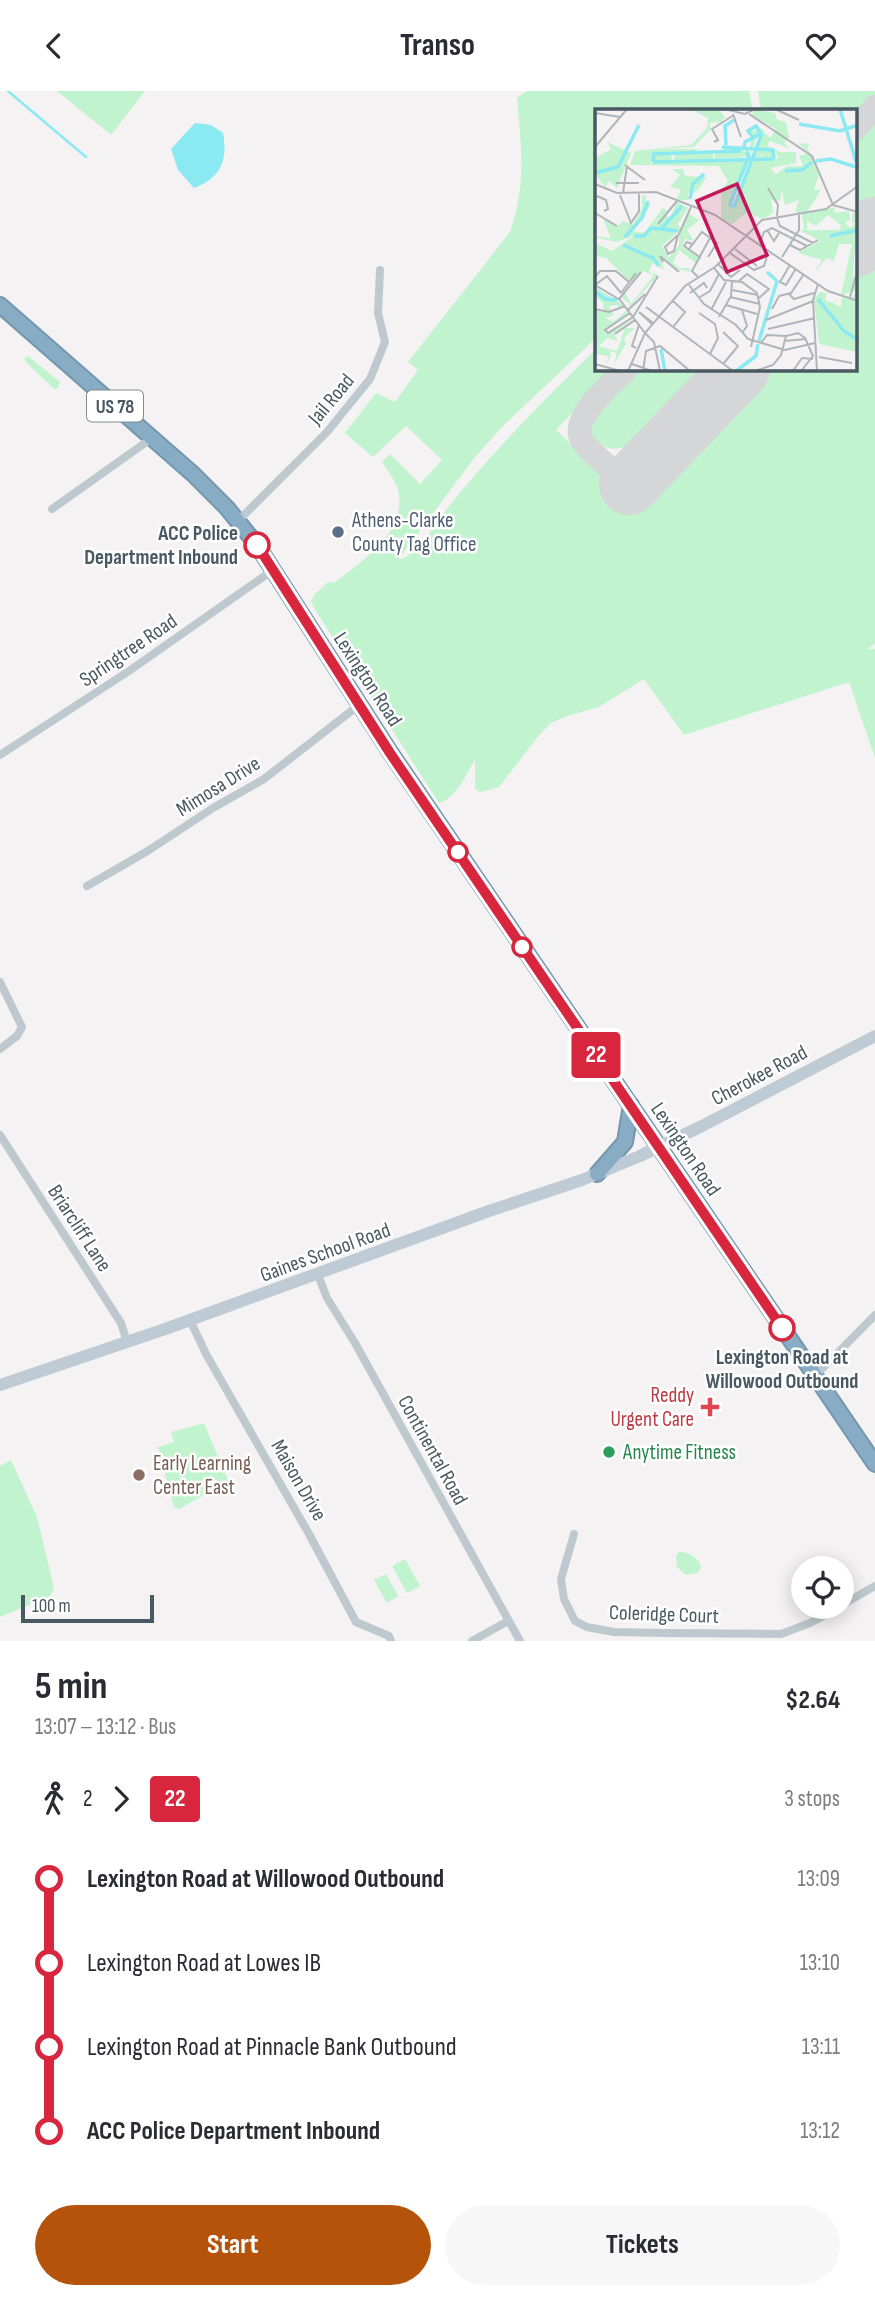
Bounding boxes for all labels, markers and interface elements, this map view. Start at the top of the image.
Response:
text: Transo [400,26,475,65]
icon: back [35,27,73,65]
icon: heart [802,27,840,65]
inset map [595,109,858,371]
street label: Jail Road [302,369,360,431]
road number: US 78 [87,391,143,421]
place label: Athens-Clarke County Tag Office [351,508,477,557]
place label: ACC Police Department Inbound [84,521,238,570]
marker: Athens-Clarke County Tag Office [330,524,346,540]
marker: ACC Police Department Inbound [244,532,270,558]
street label: Springtree Road [75,609,182,692]
street label: Lexington Road [328,628,407,731]
street label: Mimosa Drive [172,751,265,822]
unlabelled marker [448,842,468,862]
unlabelled marker [512,937,532,957]
line badge: 22 [564,1032,628,1078]
text: 22 [585,1040,607,1069]
street label: Cherokee Road [707,1040,811,1111]
street label: Lexington Road [645,1098,726,1201]
street label: Briarcliff Lane [42,1180,117,1276]
street label: Gaines School Road [257,1217,394,1288]
marker: Lexington Road at Willowood Outbound [769,1315,795,1341]
place label: Lexington Road at Willowood Outbound [706,1345,858,1394]
place label: Reddy Urgent Care [610,1383,694,1432]
street label: Continental Road [392,1391,473,1509]
marker: Reddy Urgent Care [700,1397,720,1417]
street label: Maison Drive [265,1435,332,1525]
place label: Anytime Fitness [622,1440,736,1465]
marker: Anytime Fitness [601,1444,617,1460]
place label: Early Learning Center East [153,1451,251,1500]
marker: Early Learning Center East [131,1467,147,1483]
map controls [791,1556,854,1619]
button: locate [791,1556,854,1619]
scale bar [21,1592,154,1624]
text: 100 m [32,1595,71,1618]
street label: Coleridge Court [609,1600,719,1629]
text: 5 min [35,1664,107,1709]
text: $2.64 [785,1685,840,1716]
text: 13:07 – 13:12 · Bus [35,1713,176,1741]
icon: walk [35,1780,73,1818]
icon: forward [102,1780,140,1818]
text: 22 [164,1784,186,1813]
text: 2 [83,1785,92,1813]
text: 3 stops [784,1785,840,1813]
text: Lexington Road at Willowood Outbound [87,1864,444,1895]
text: 13:09 [798,1865,840,1893]
text: Lexington Road at Lowes IB [87,1948,321,1979]
text: 13:10 [800,1949,840,1977]
text: Lexington Road at Pinnacle Bank Outbound [87,2032,457,2063]
text: 13:11 [802,2033,840,2061]
text: ACC Police Department Inbound [87,2116,380,2147]
text: 13:12 [800,2117,840,2145]
button: Start [35,2205,431,2285]
button: Tickets [445,2205,840,2285]

